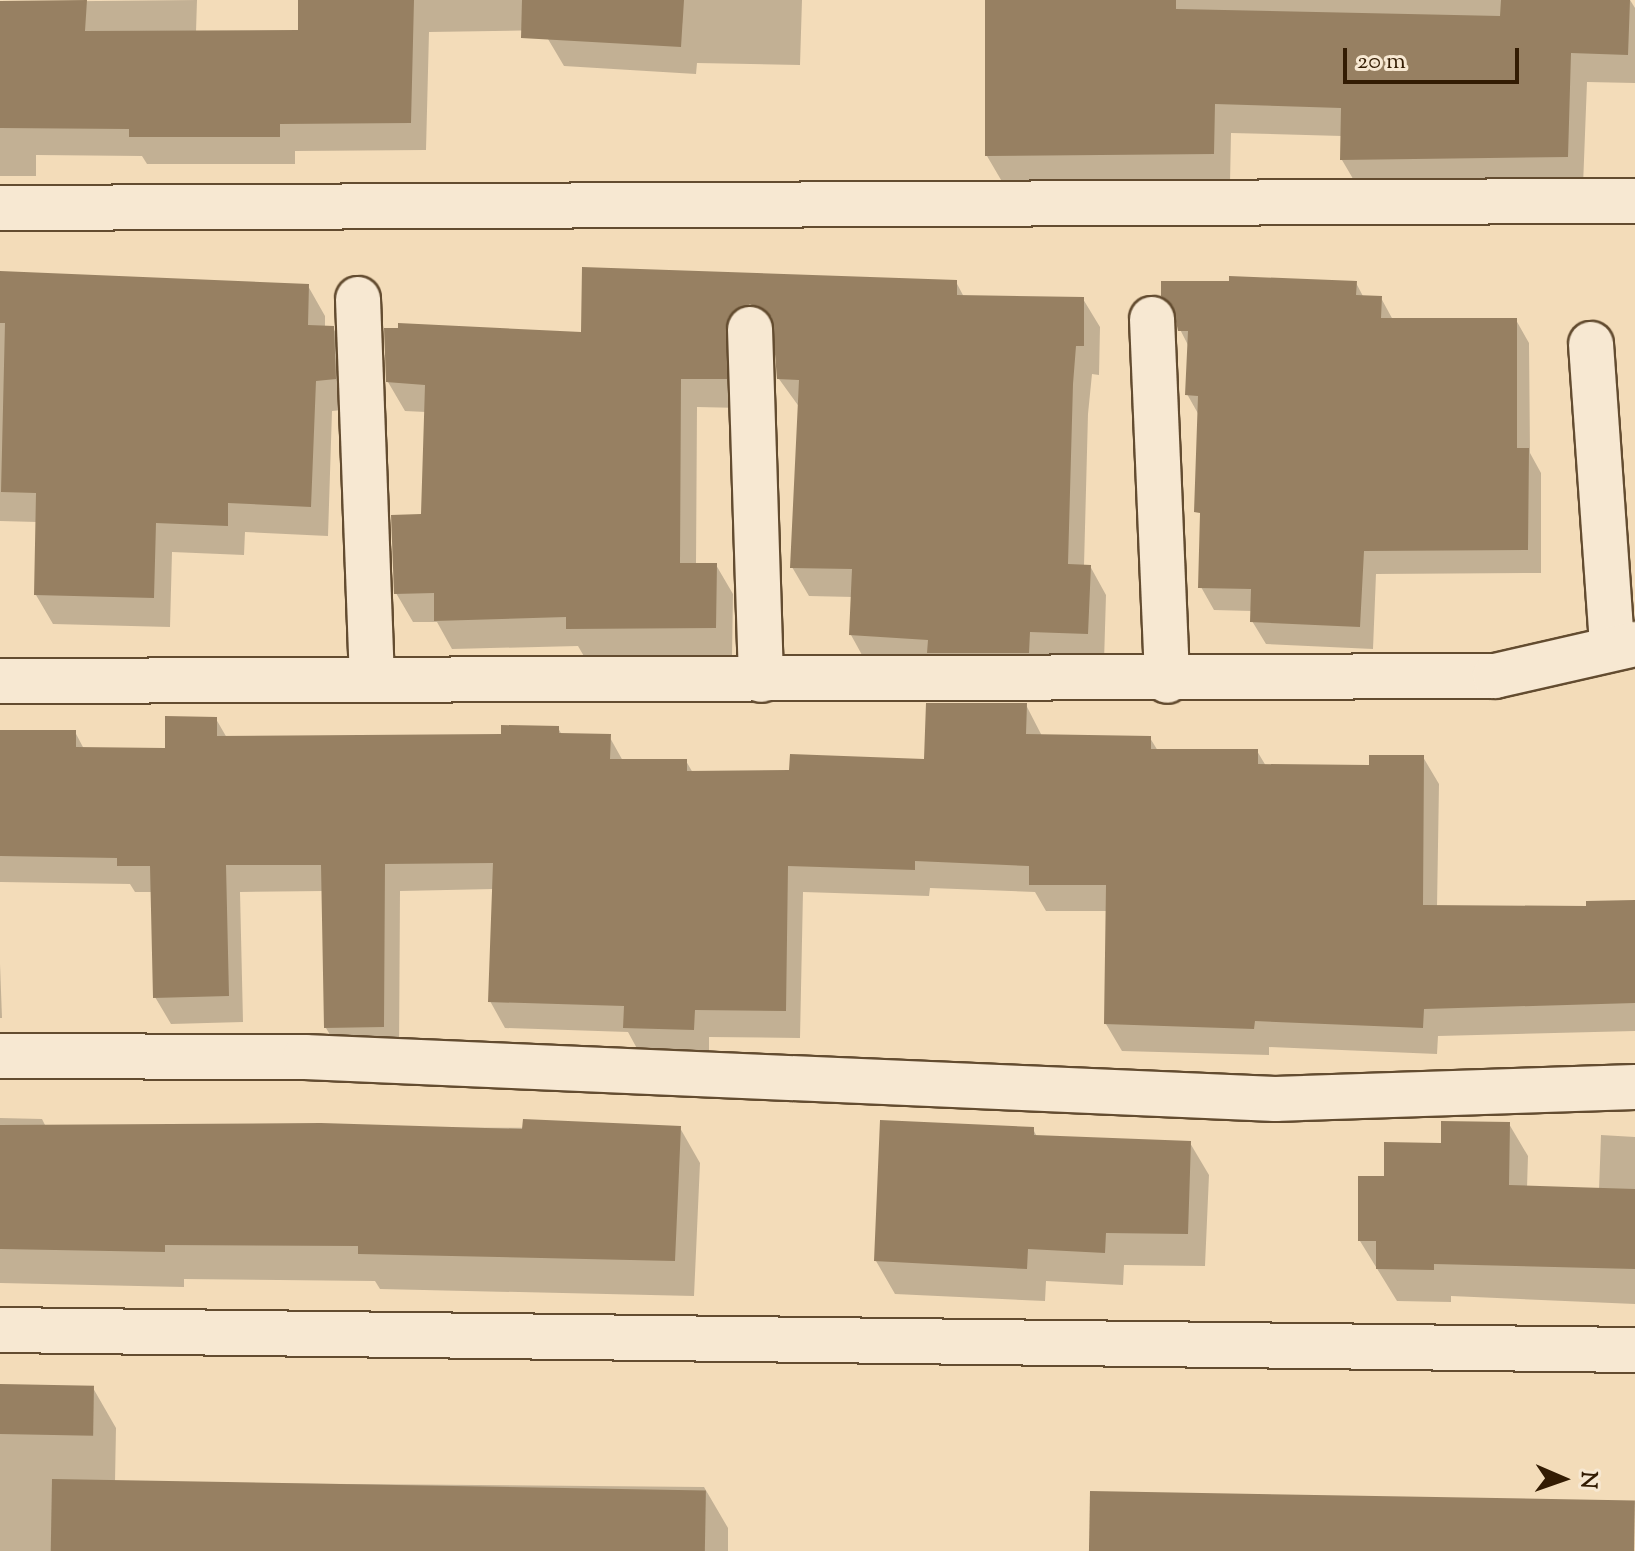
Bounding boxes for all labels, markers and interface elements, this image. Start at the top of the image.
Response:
scale bar [1347,32,1523,82]
text: 20 m [1357,45,1406,79]
north arrow [1523,1439,1603,1519]
text: N [1571,1471,1603,1489]

